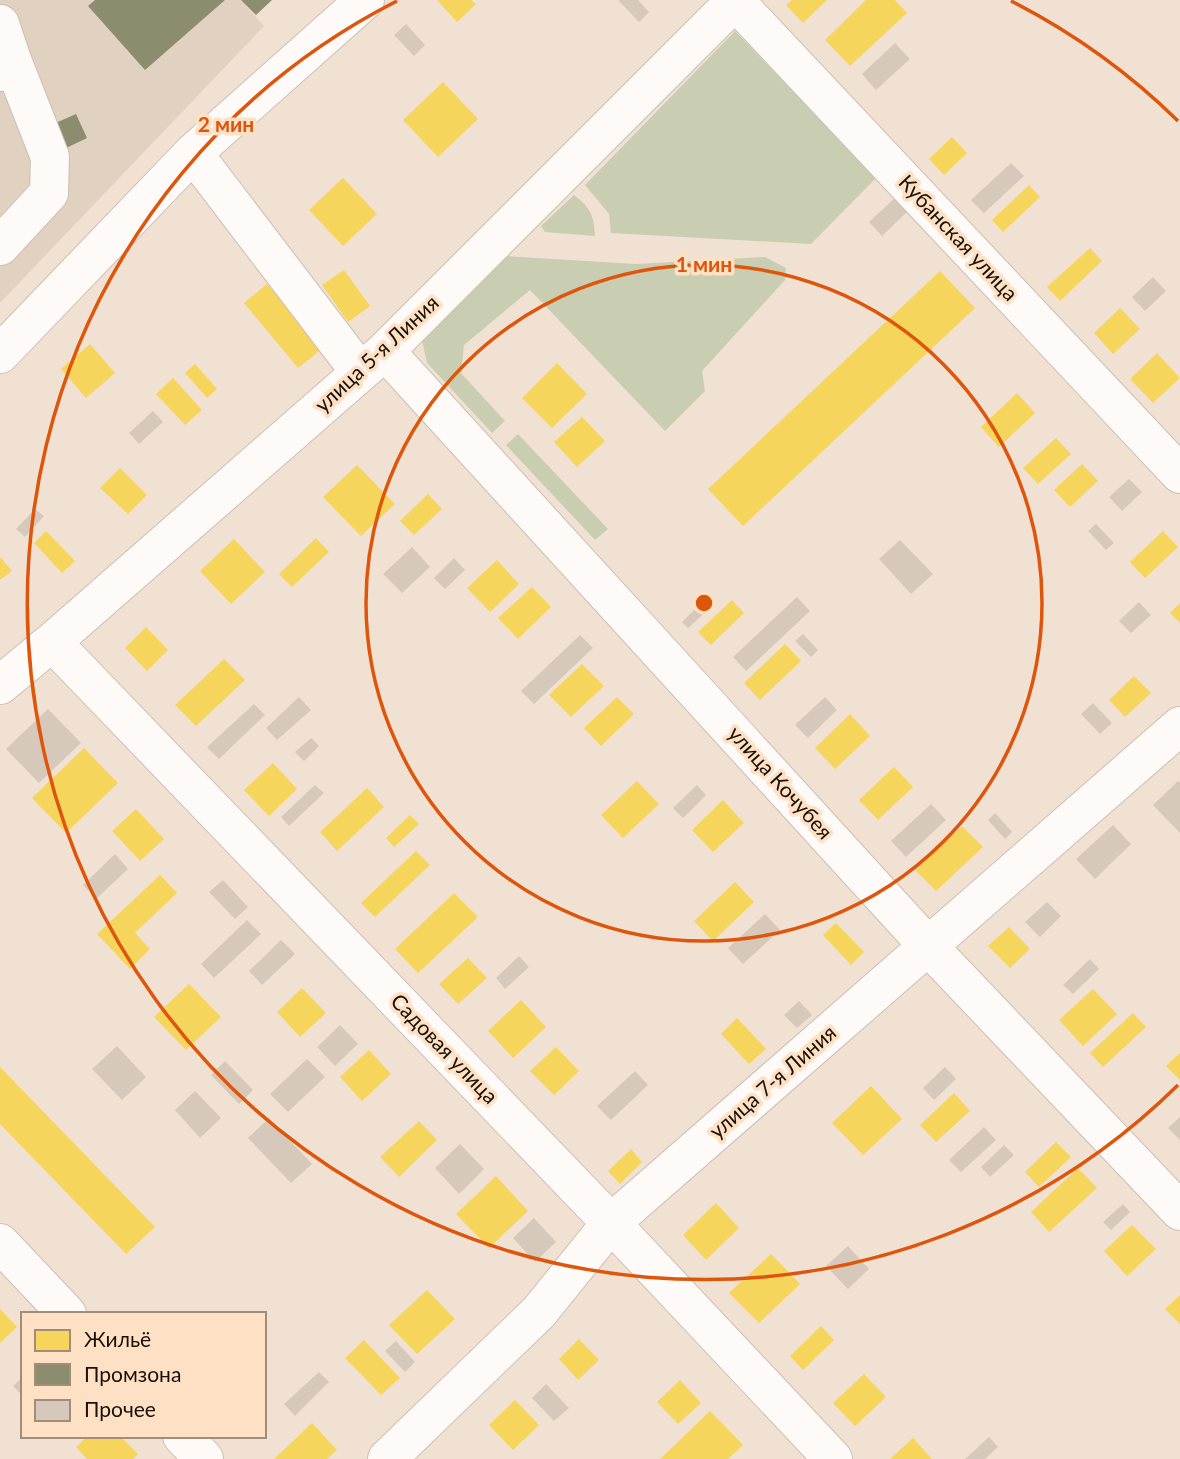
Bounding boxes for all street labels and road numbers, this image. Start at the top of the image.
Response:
street label: Кубанская улица [894,169,1024,305]
street label: улица 5-я Линия [309,289,443,417]
street label: улица Кочубея [724,720,838,844]
street label: Садовая улица [386,988,504,1108]
street label: улица 7-я Линия [703,1019,841,1143]

